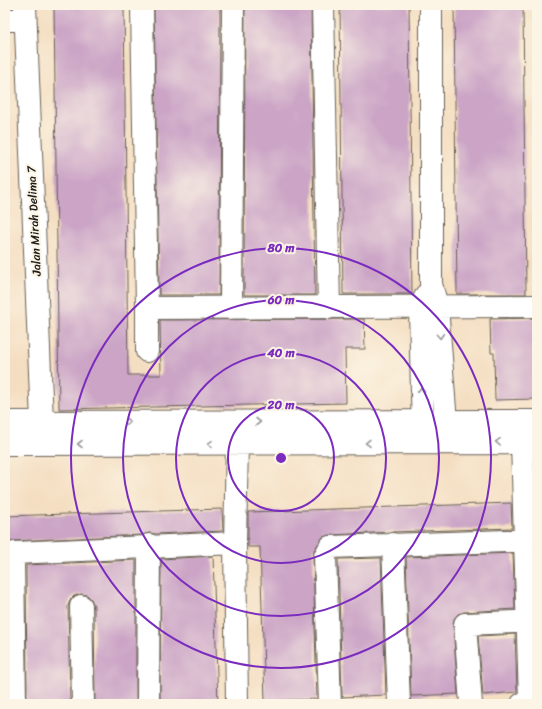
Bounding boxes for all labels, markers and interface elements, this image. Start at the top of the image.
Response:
street label: Jalan Mirah Delima 7 [20,164,48,277]
text: 80 m [266,237,295,259]
text: 60 m [267,289,295,311]
one-way arrow [435,333,444,339]
text: 40 m [266,342,295,364]
one-way arrow [417,387,425,393]
text: 20 m [267,394,295,416]
one-way arrow [125,418,131,426]
one-way arrow [255,418,261,426]
one-way arrow [495,438,501,446]
one-way arrow [365,439,371,447]
one-way arrow [77,440,83,448]
one-way arrow [207,440,213,448]
centre of rings [274,451,288,465]

